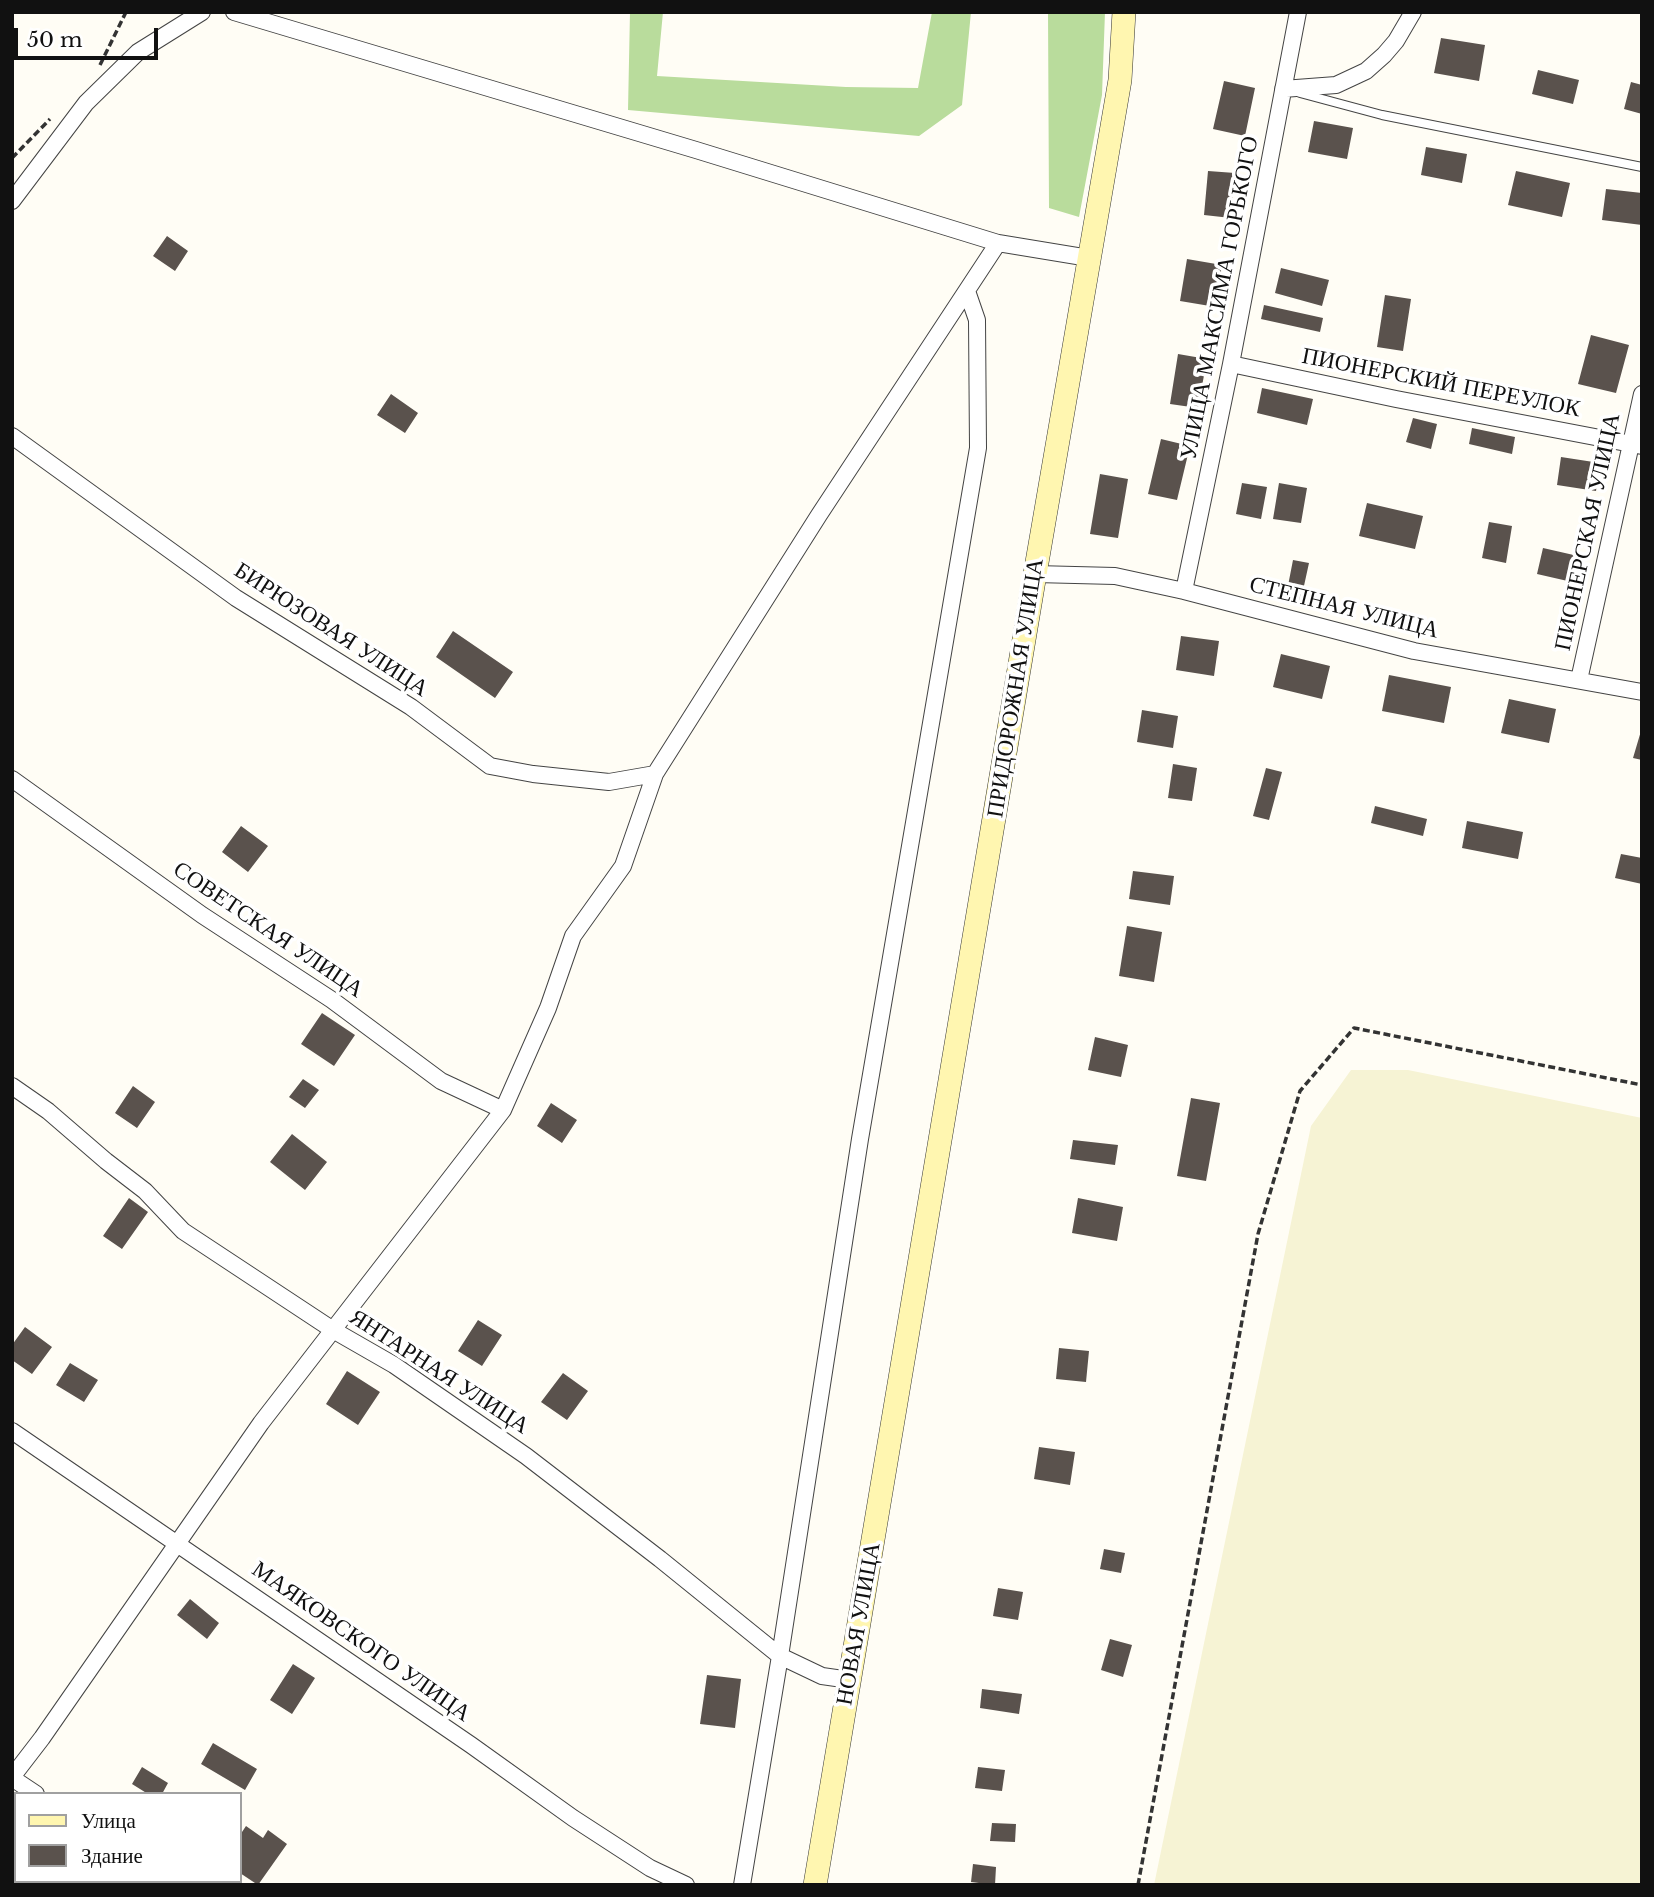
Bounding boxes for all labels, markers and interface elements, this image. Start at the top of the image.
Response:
scale bar [18,14,161,58]
text: 50 m [27,27,82,53]
street label: УЛИЦА МАКСИМА ГОРЬКОГО [1175,134,1265,462]
street label: ПИОНЕРСКИЙ ПЕРЕУЛОК [1300,342,1582,424]
street label: ПИОНЕРСКАЯ УЛИЦА [1549,411,1627,653]
street label: ПРИДОРОЖНАЯ УЛИЦА [982,556,1050,820]
street label: БИРЮЗОВАЯ УЛИЦА [229,557,433,703]
street label: СТЕПНАЯ УЛИЦА [1246,571,1442,645]
street label: СОВЕТСКАЯ УЛИЦА [168,856,368,1004]
street label: ЯНТАРНАЯ УЛИЦА [344,1304,534,1440]
street label: НОВАЯ УЛИЦА [831,1540,887,1708]
street label: МАЯКОВСКОГО УЛИЦА [246,1556,476,1728]
legend [14,1792,242,1883]
text: Улица [81,1808,136,1834]
text: Здание [81,1843,143,1869]

